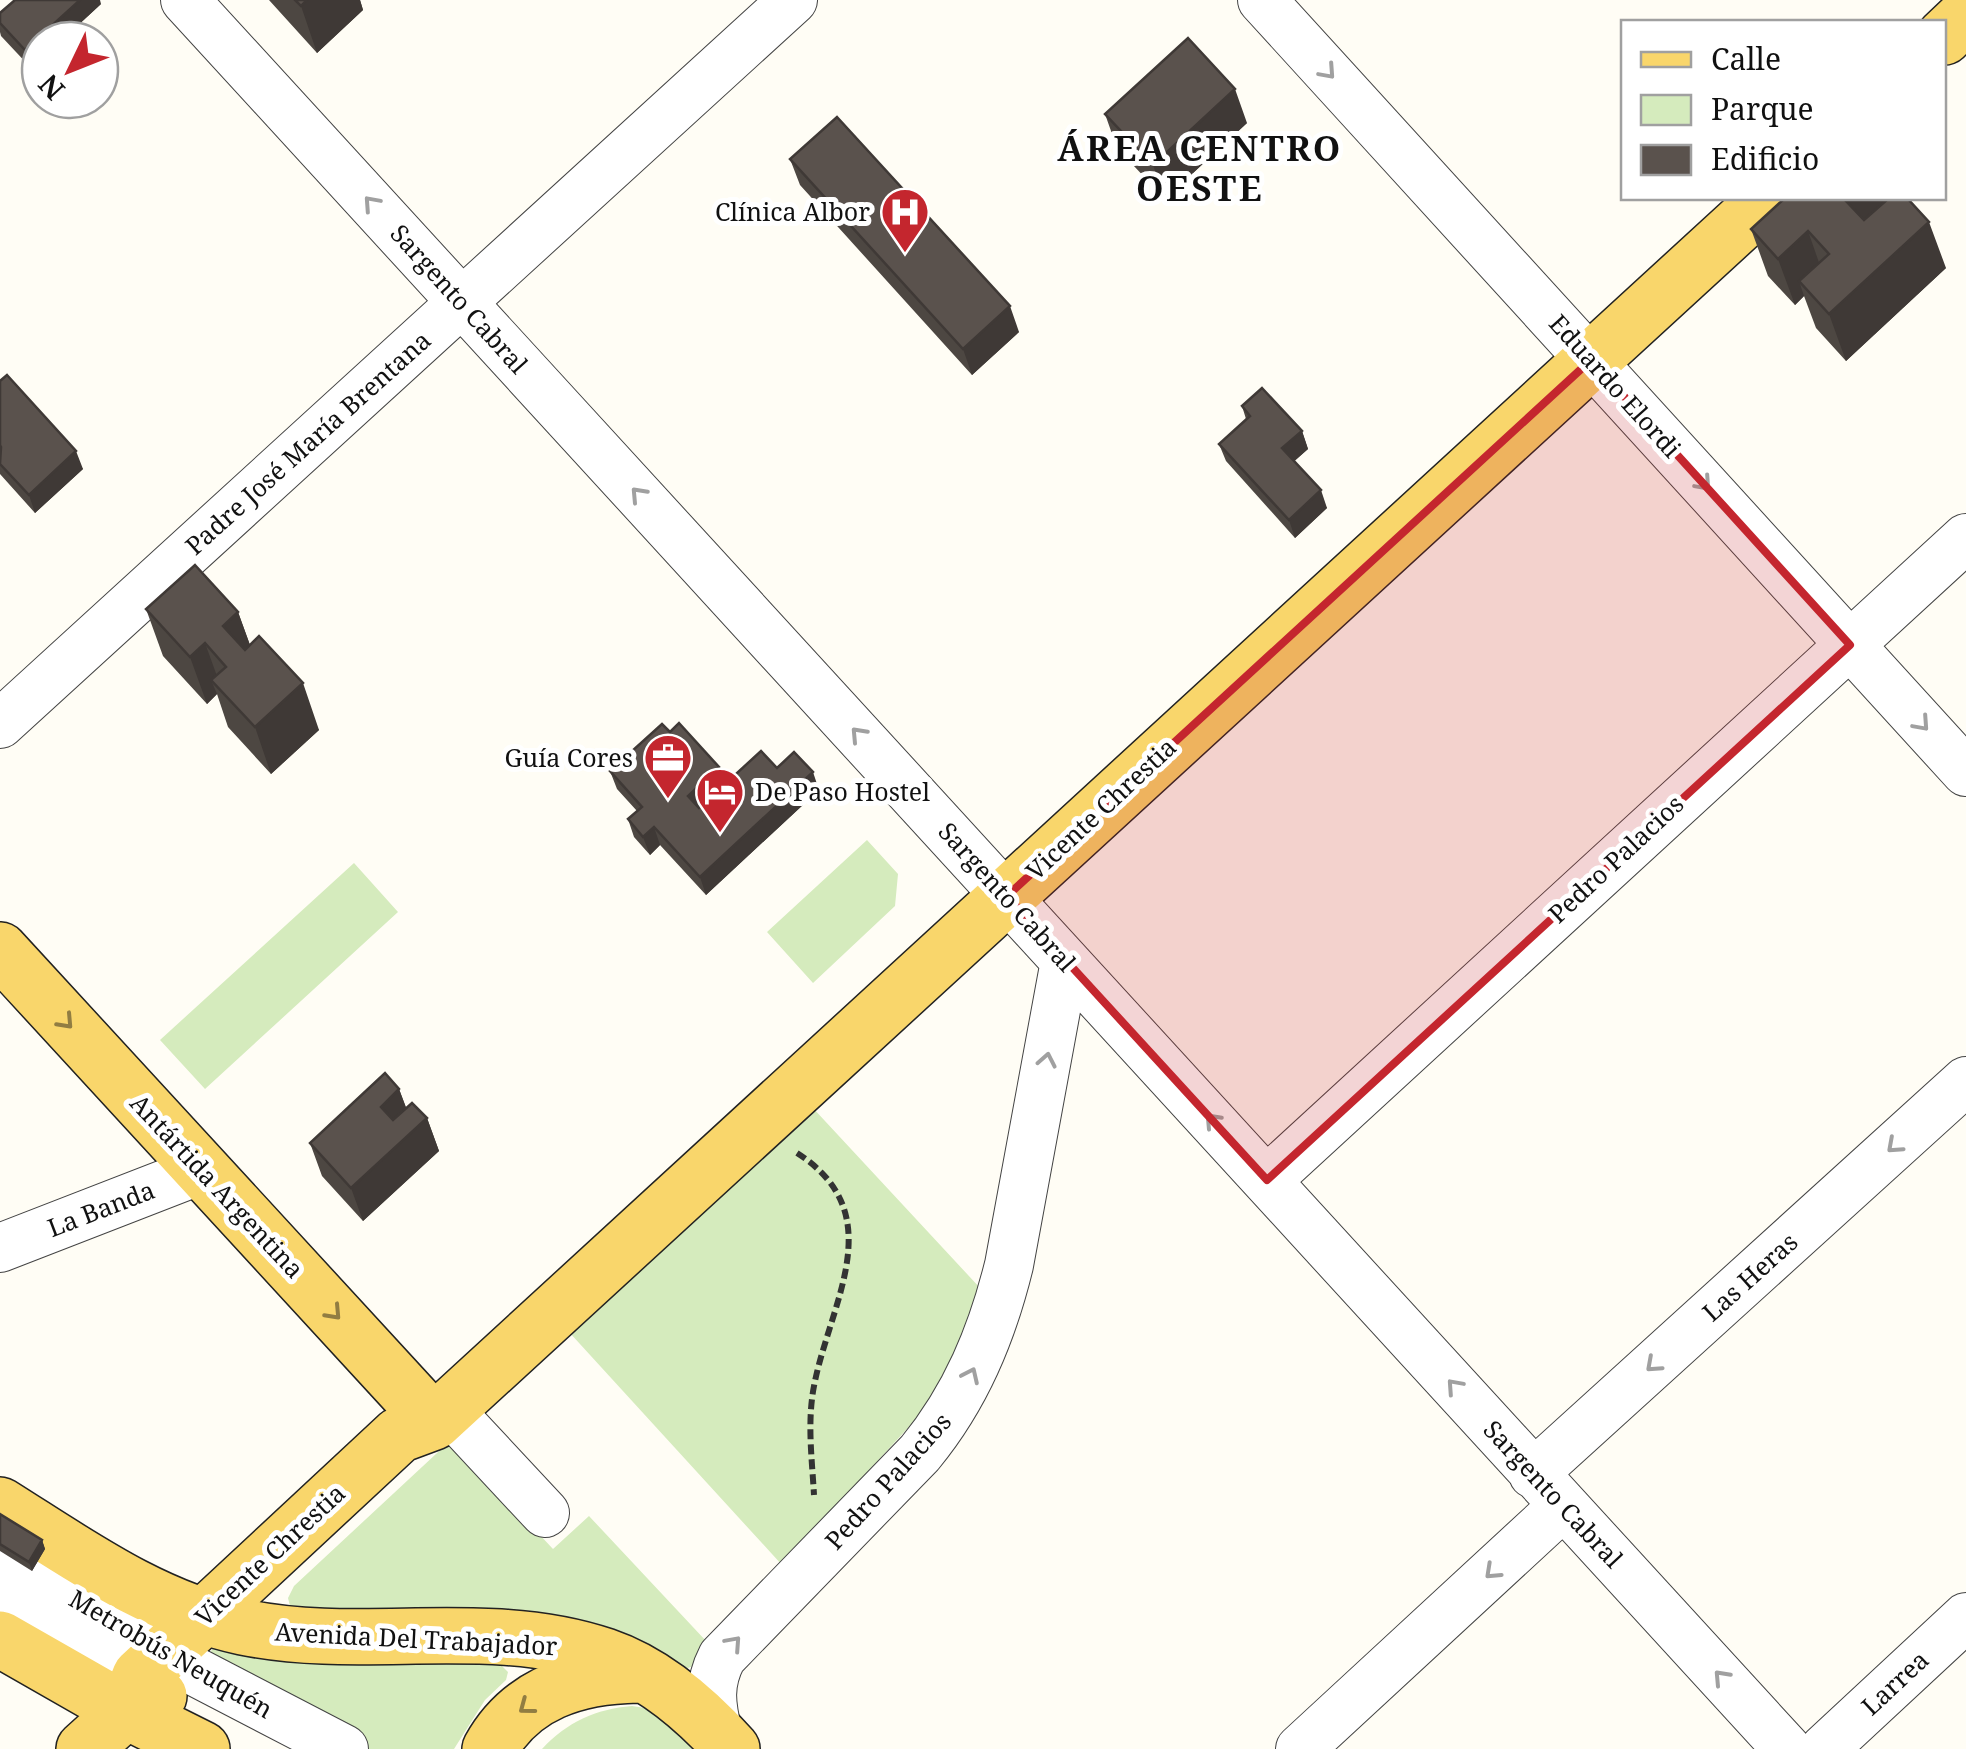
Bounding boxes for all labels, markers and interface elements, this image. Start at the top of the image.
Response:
north arrow [20,20,120,120]
legend [1621,20,1946,200]
text: Calle [1711,38,1781,79]
one-way arrow [1316,60,1334,79]
text: N [30,67,72,109]
text: Parque [1711,88,1814,129]
district label: ÁREA CENTRO OESTE [1057,124,1343,211]
text: Edificio [1711,138,1819,179]
hospital icon: Clínica Albor [879,186,931,254]
place label: Clínica Albor [715,194,870,228]
one-way arrow [365,196,383,215]
street label: Sargento Cabral [384,216,536,380]
street label: Eduardo Elordi [1542,306,1689,464]
street label: Padre José María Brentana [177,323,437,562]
one-way arrow [1692,472,1710,491]
one-way arrow [632,488,650,506]
one-way arrow [1911,712,1929,731]
one-way arrow [852,727,870,746]
street label: Vicente Chrestia [1018,730,1183,887]
office icon: Guía Cores [642,732,694,800]
place label: Guía Cores [504,740,633,774]
hotel icon: De Paso Hostel [694,766,746,834]
place label: De Paso Hostel [755,774,930,808]
street label: Pedro Palacios [1540,787,1690,930]
street label: Sargento Cabral [932,814,1084,978]
one-way arrow [54,1010,72,1029]
one-way arrow [1035,1051,1056,1068]
street label: Antártida Argentina [123,1086,312,1285]
one-way arrow [1205,1113,1223,1132]
one-way arrow [1887,1135,1906,1153]
street label: La Banda [42,1172,159,1244]
street label: Las Heras [1694,1224,1804,1328]
one-way arrow [322,1301,340,1320]
one-way arrow [1646,1353,1665,1371]
one-way arrow [959,1367,979,1385]
one-way arrow [1448,1379,1466,1398]
street label: Pedro Palacios [817,1404,958,1556]
street label: Sargento Cabral [1477,1412,1631,1575]
street label: Vicente Chrestia [187,1476,352,1633]
one-way arrow [1485,1560,1503,1578]
street label: Metrobús Neuquén [63,1581,280,1725]
street label: Avenida Del Trabajador [274,1614,558,1662]
one-way arrow [723,1636,741,1655]
street label: Larrea [1853,1642,1935,1722]
one-way arrow [1715,1670,1733,1689]
one-way arrow [519,1695,537,1713]

